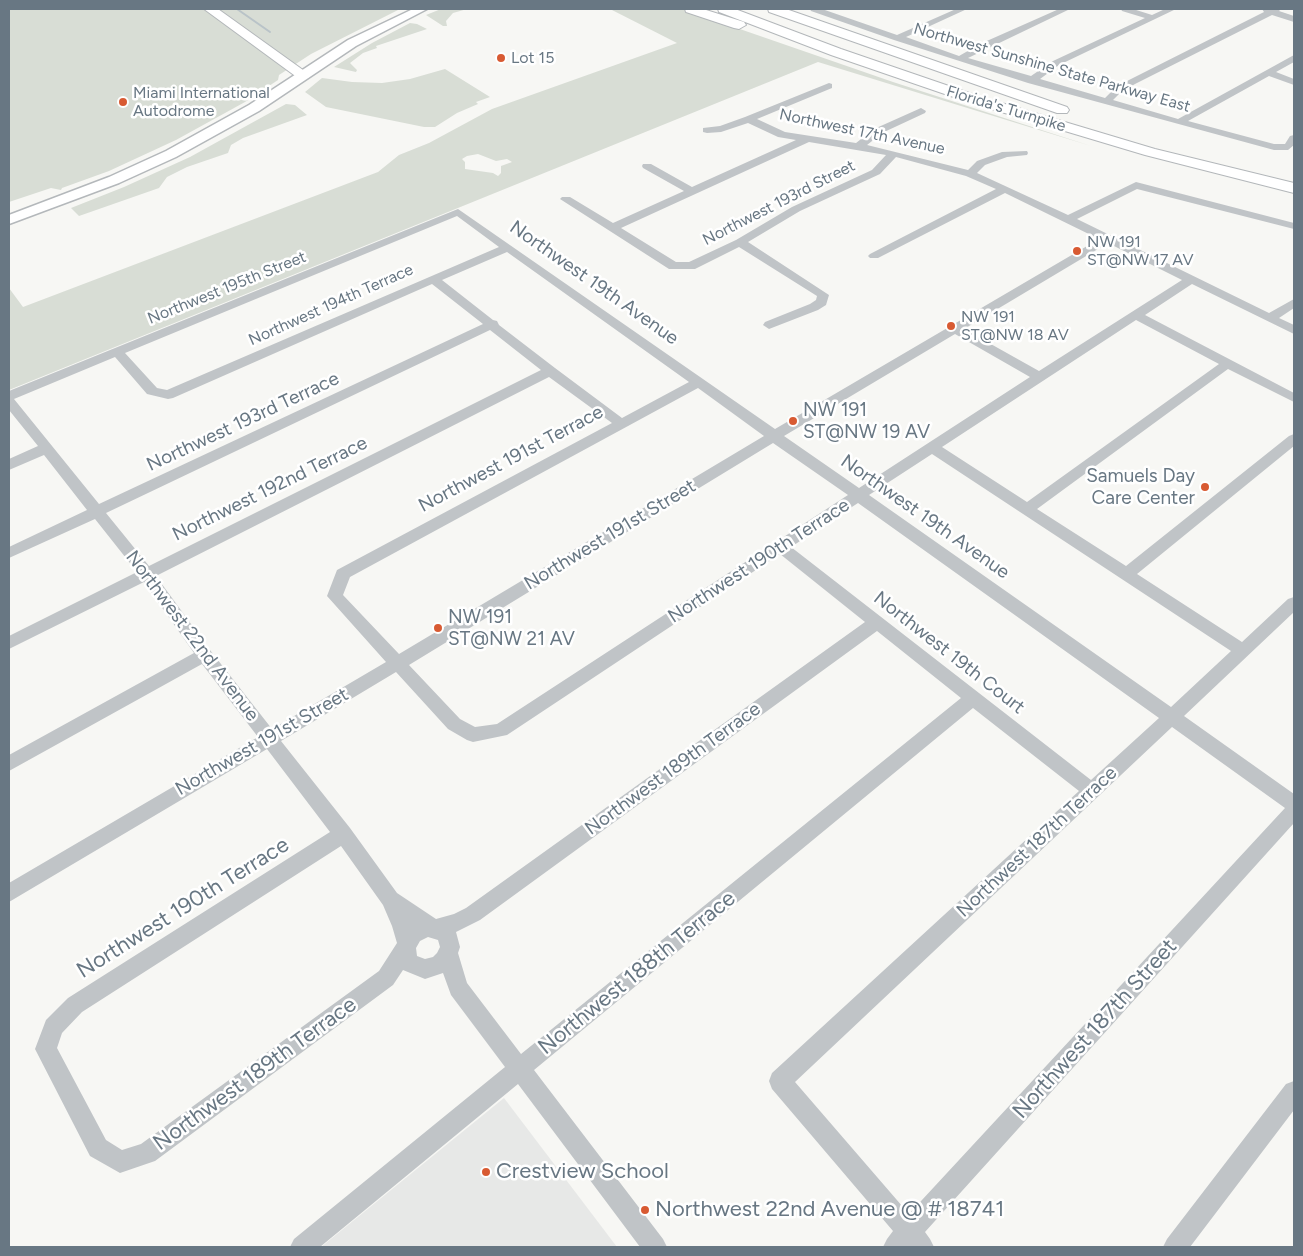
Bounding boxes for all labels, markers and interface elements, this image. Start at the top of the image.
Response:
street label: Northwest Sunshine State Parkway East [911,19,1193,117]
place label: Lot 15 [511,48,554,68]
marker: Lot 15 [495,52,507,64]
street label: Florida's Turnpike [944,82,1068,136]
place label: Miami International Autodrome [133,83,270,121]
marker: Miami International Autodrome [117,96,129,108]
street label: Northwest 17th Avenue [777,105,947,159]
street label: Northwest 193rd Street [700,156,858,250]
street label: Northwest 19th Avenue [505,216,683,350]
place label: NW 191 ST@NW 17 AV [1087,232,1194,270]
marker: NW 191 ST@NW 17 AV [1071,245,1083,257]
street label: Northwest 195th Street [145,247,309,329]
street label: Northwest 194th Terrace [246,260,416,350]
place label: NW 191 ST@NW 18 AV [961,307,1069,345]
marker: NW 191 ST@NW 18 AV [945,320,957,332]
street label: Northwest 193rd Terrace [143,367,343,477]
place label: NW 191 ST@NW 19 AV [803,399,930,443]
street label: Northwest 191st Terrace [415,401,607,517]
marker: NW 191 ST@NW 19 AV [787,415,799,427]
street label: Northwest 192nd Terrace [169,432,371,546]
street label: Northwest 19th Avenue [836,450,1014,584]
place label: Samuels Day Care Center [1086,465,1195,509]
street label: Northwest 191st Street [520,475,700,595]
marker: Samuels Day Care Center [1199,481,1211,493]
street label: Northwest 190th Terrace [664,494,854,628]
street label: Northwest 22nd Avenue [120,546,264,726]
street label: Northwest 19th Court [869,587,1029,719]
place label: NW 191 ST@NW 21 AV [448,606,575,650]
marker: NW 191 ST@NW 21 AV [432,622,444,634]
street label: Northwest 191st Street [171,683,353,801]
street label: Northwest 189th Terrace [581,698,765,840]
street label: Northwest 187th Terrace [952,762,1122,922]
street label: Northwest 190th Terrace [72,832,294,984]
street label: Northwest 188th Terrace [533,885,741,1061]
street label: Northwest 187th Street [1007,934,1183,1124]
street label: Northwest 189th Terrace [148,991,362,1157]
place label: Crestview School [496,1159,669,1185]
marker: Crestview School [480,1166,492,1178]
place label: Northwest 22nd Avenue @ # 18741 [655,1197,1004,1223]
marker: Northwest 22nd Avenue @ # 18741 [639,1204,651,1216]

